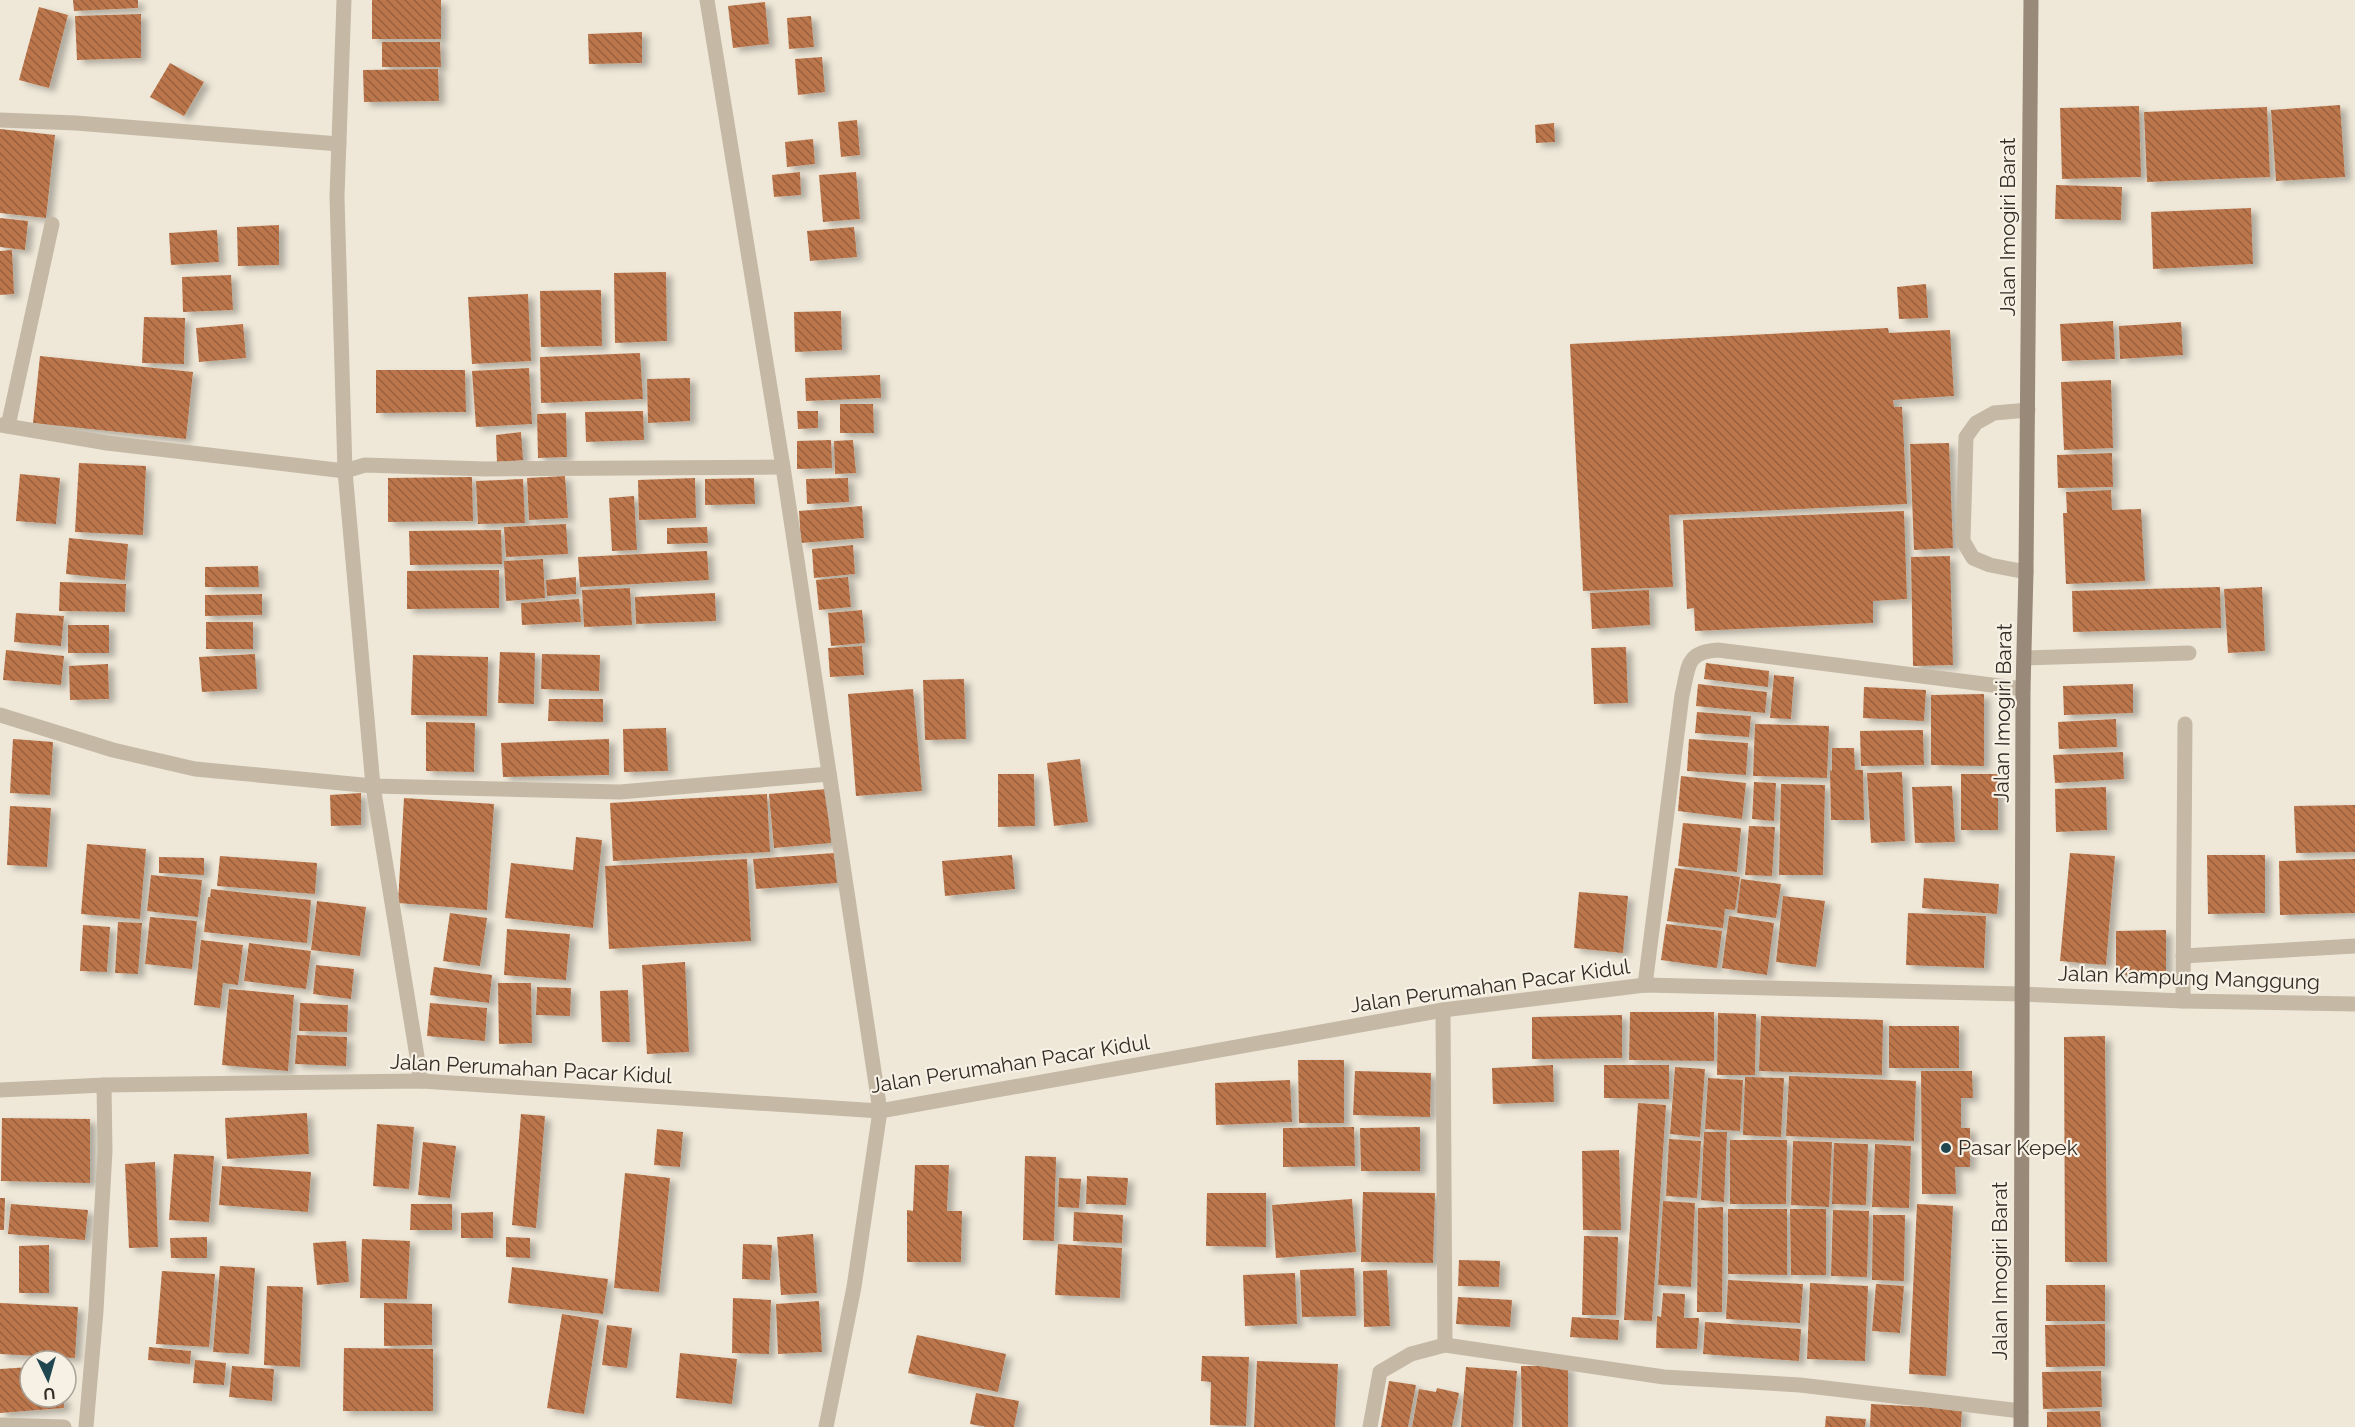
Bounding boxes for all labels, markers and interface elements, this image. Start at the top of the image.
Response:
street label: Jalan Imogiri Barat [1995,137,2020,317]
street label: Jalan Imogiri Barat [1988,623,2017,803]
street label: Jalan Perumahan Pacar Kidul [1349,953,1632,1018]
street label: Jalan Kampung Manggung [2058,960,2320,995]
street label: Jalan Perumahan Pacar Kidul [869,1029,1151,1098]
street label: Jalan Perumahan Pacar Kidul [390,1049,673,1088]
place label: Pasar Kepek [1958,1135,2078,1160]
marker: Pasar Kepek [1939,1141,1953,1155]
street label: Jalan Imogiri Barat [1987,1181,2012,1361]
north arrow [18,1349,78,1409]
text: U [42,1383,56,1403]

